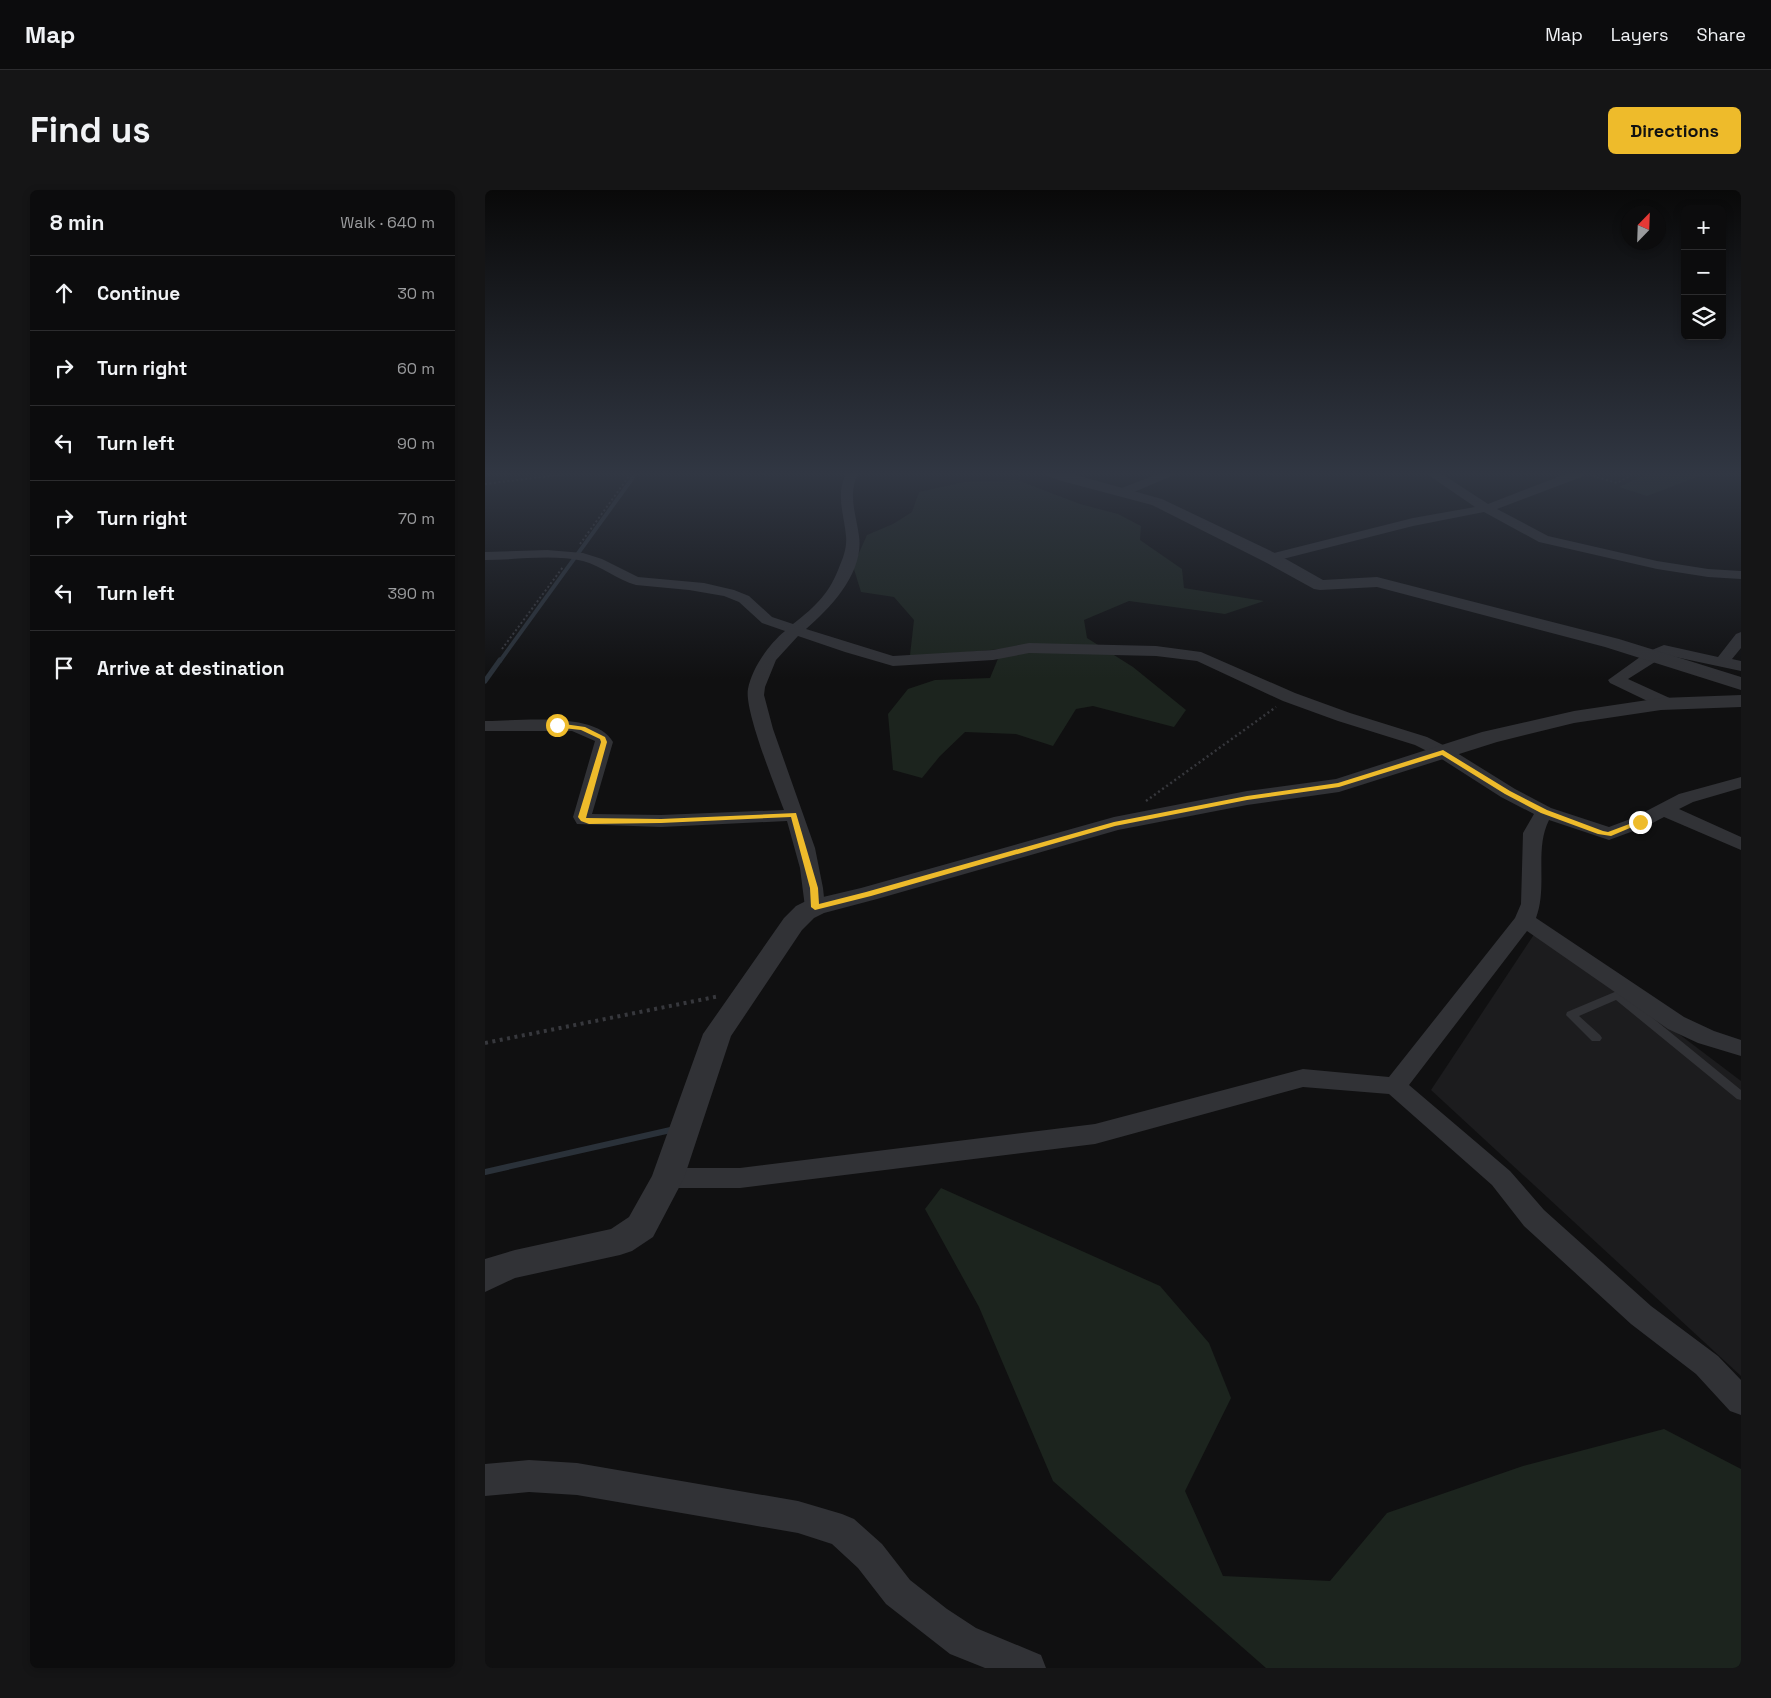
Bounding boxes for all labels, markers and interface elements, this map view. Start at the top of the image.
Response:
text: Map [25,19,75,50]
text: Map [1545,23,1583,46]
text: Layers [1611,23,1668,46]
text: Share [1696,23,1746,46]
button: Directions [1608,107,1741,154]
text: Find us [30,108,151,152]
north arrow [1621,205,1666,250]
map controls [1681,205,1726,340]
button: + [1681,205,1726,250]
text: 8 min [50,209,104,236]
text: Walk · 640 m [340,212,435,233]
button: − [1681,250,1726,295]
icon: ahead [50,279,78,307]
text: Continue [97,281,180,306]
text: 30 m [397,283,435,304]
button: layers [1681,295,1726,340]
icon: right [50,354,78,382]
text: Turn right [97,356,187,381]
text: 60 m [397,358,435,379]
icon: left [50,429,78,457]
text: Turn left [97,431,175,456]
text: 90 m [397,433,435,454]
icon: right [50,504,78,532]
text: Turn right [97,506,187,531]
text: 70 m [398,508,435,529]
icon: left [50,579,78,607]
text: Turn left [97,581,175,606]
text: 390 m [387,583,435,604]
icon: arrive [50,654,78,682]
text: Arrive at destination [97,656,285,681]
route start [546,714,569,737]
route end [1629,811,1652,834]

